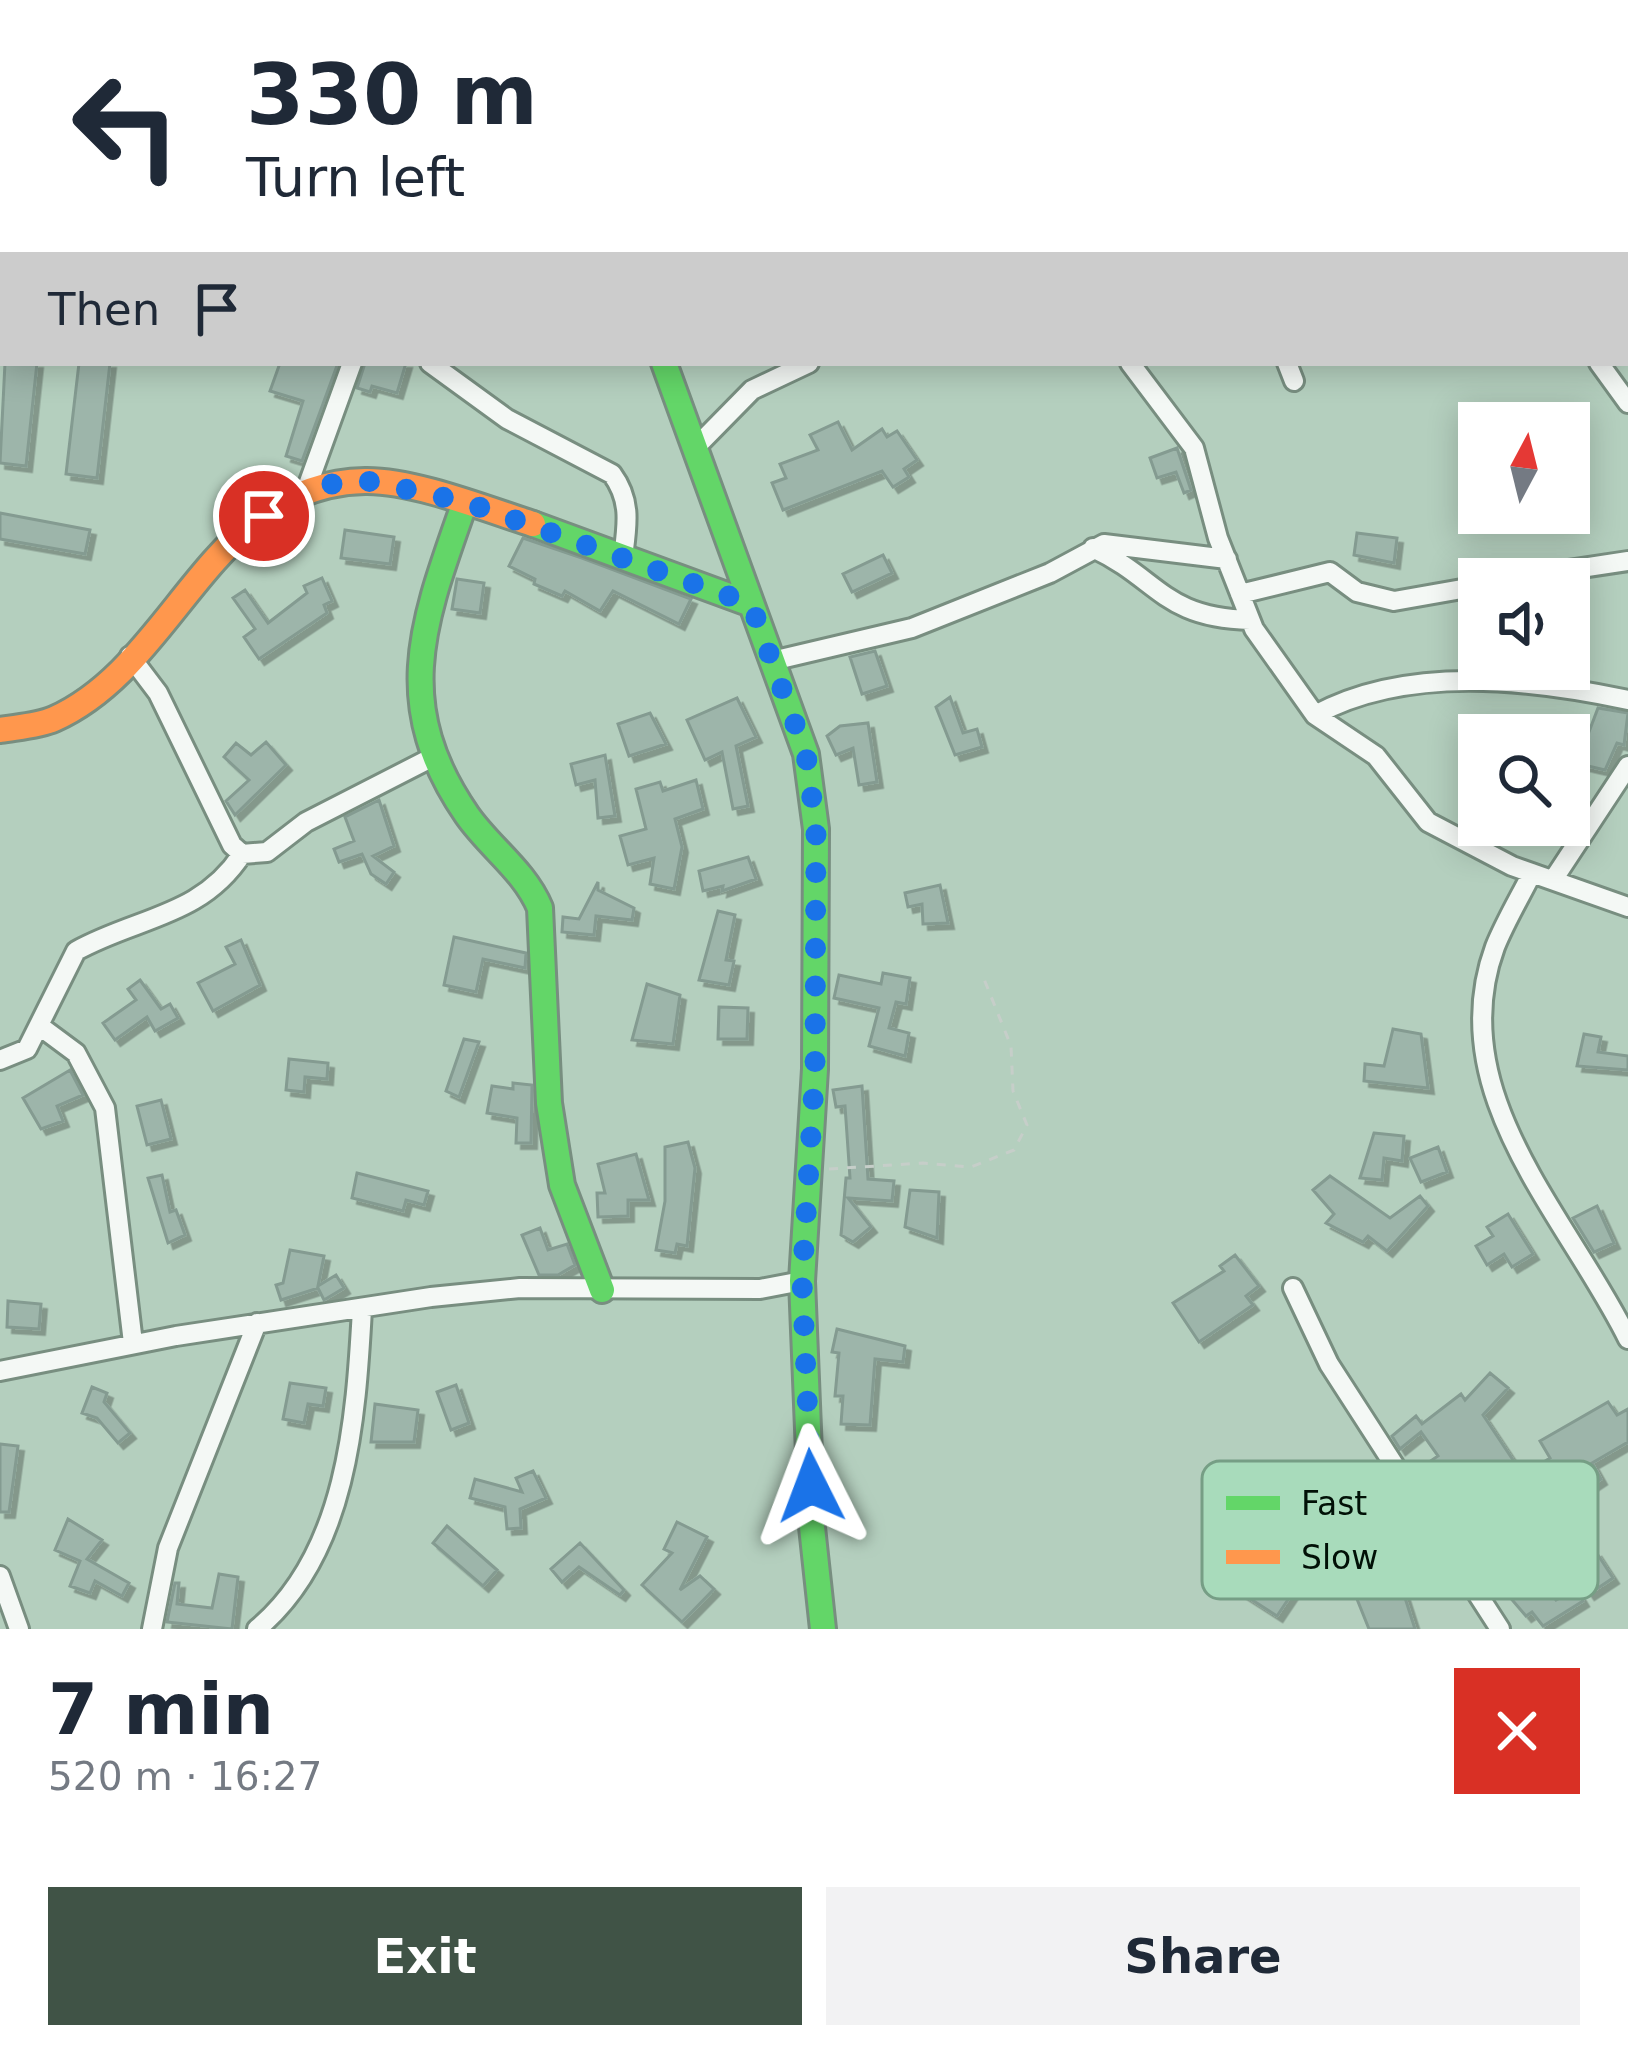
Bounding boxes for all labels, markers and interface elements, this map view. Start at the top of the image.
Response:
text: 330 m [246,46,538,144]
icon: left [48,48,204,204]
text: Turn left [246,146,465,209]
icon: arrive [184,276,250,342]
text: Then [48,283,160,336]
north arrow [1458,402,1590,534]
map controls [1458,402,1590,846]
pin [213,465,315,567]
icon: arrive [231,483,297,549]
button: sound [1458,558,1590,690]
button: search [1458,714,1590,846]
position arrow [748,1423,874,1549]
legend [1202,1461,1598,1599]
text: Fast [1301,1484,1367,1523]
text: Slow [1301,1538,1378,1577]
text: 7 min [48,1667,274,1751]
button: close [1454,1668,1580,1794]
text: 520 m · 16:27 [48,1754,322,1799]
button: Exit [48,1887,802,2025]
button: Share [826,1887,1580,2025]

